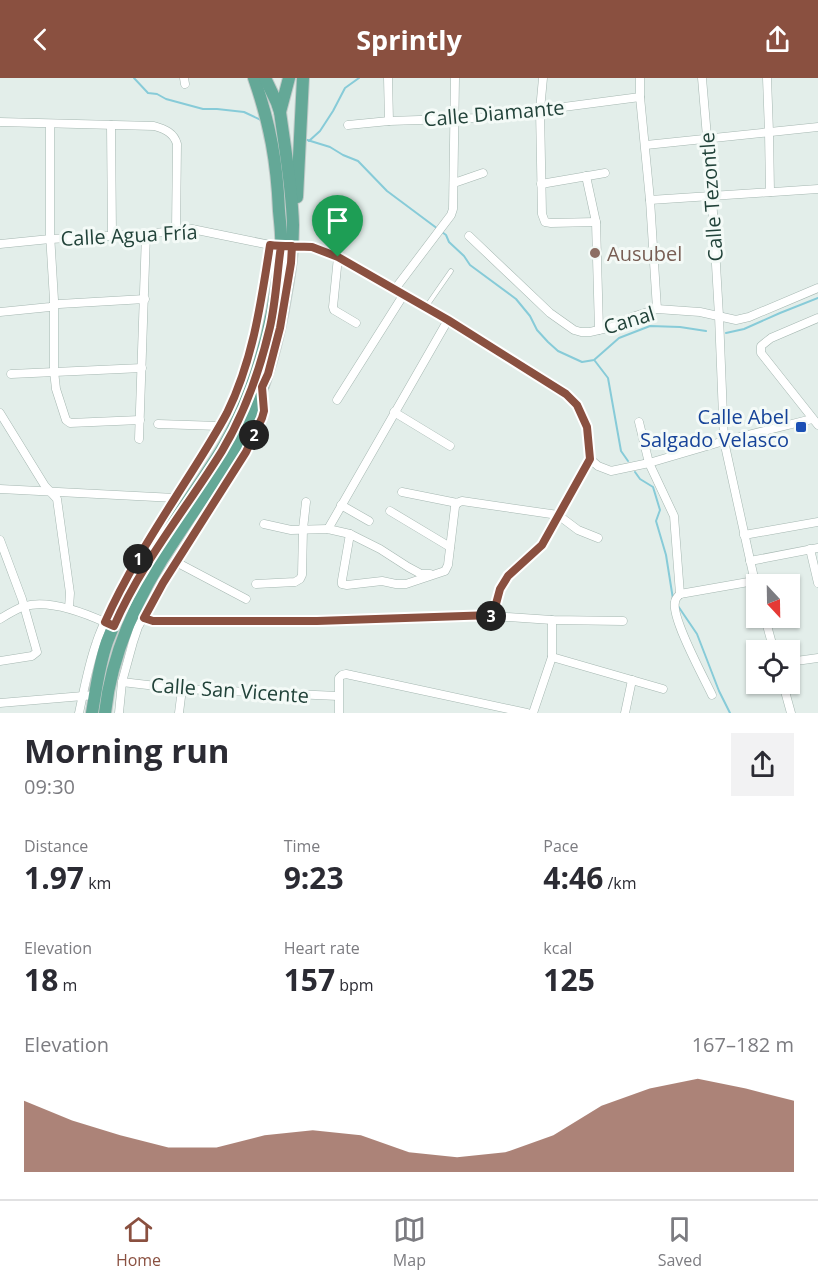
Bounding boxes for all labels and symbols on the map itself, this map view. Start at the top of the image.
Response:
street label: Calle Diamante [423,93,565,133]
street label: Calle Tezontle [693,131,729,263]
pin [312,195,363,257]
street label: Calle Agua Fría [60,218,198,252]
place label: Ausubel [607,240,682,267]
marker: Ausubel [588,246,602,260]
street label: Canal [600,299,658,341]
place label: Calle Abel Salgado Velasco [640,403,789,453]
pin: 2 [239,420,269,450]
marker: Calle Abel Salgado Velasco [794,420,808,434]
pin: 1 [123,544,153,574]
north arrow [746,574,800,628]
pin: 3 [476,601,506,631]
street label: Calle San Vicente [150,671,310,709]

